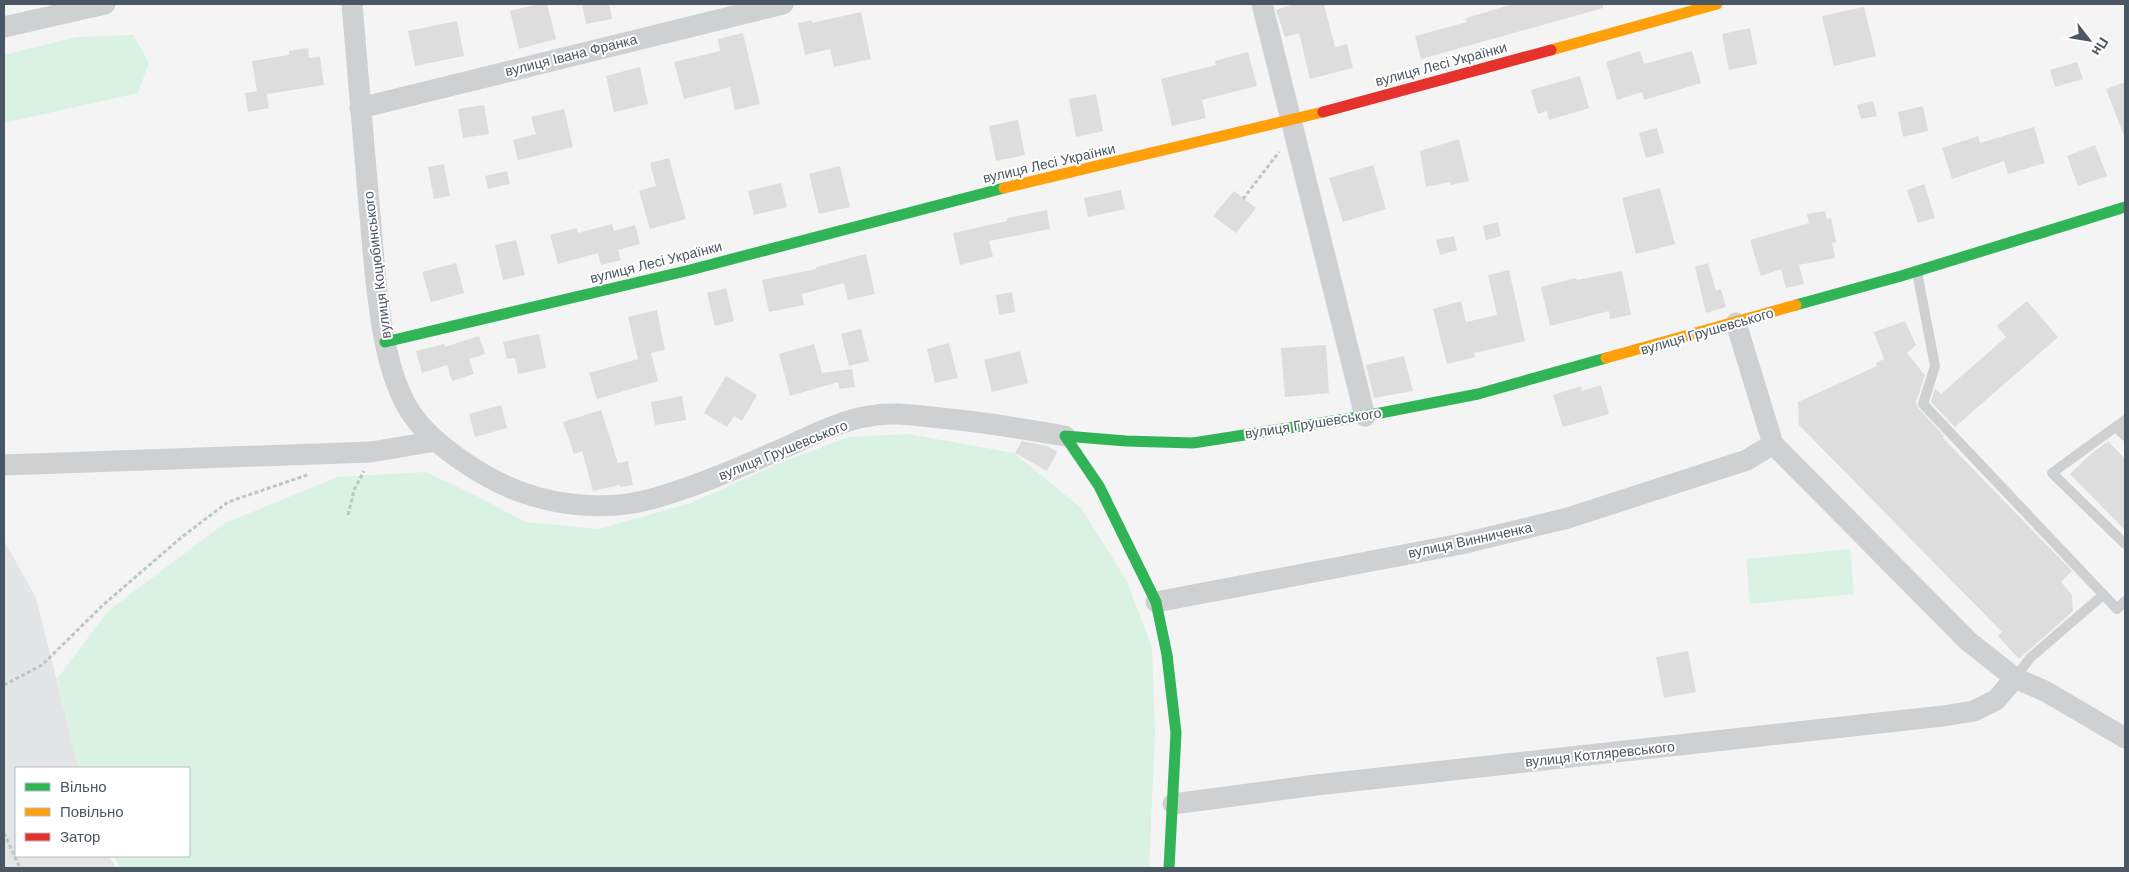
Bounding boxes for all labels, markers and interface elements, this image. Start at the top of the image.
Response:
north arrow [2064,15,2114,65]
street label: вулиця Івана Франка [503,30,639,80]
text: Пн [2088,34,2113,59]
street label: вулиця Лесі Українки [1373,38,1509,90]
street label: вулиця Лесі Українки [981,139,1117,187]
street label: вулиця Коцюбинського [359,190,395,340]
street label: вулиця Лесі Українки [588,237,724,287]
street label: вулиця Грушевського [1638,303,1776,359]
street label: вулиця Грушевського [1244,403,1383,443]
street label: вулиця Грушевського [716,416,850,484]
street label: вулиця Винниченка [1406,518,1534,562]
street label: вулиця Котляревського [1524,737,1676,771]
legend [15,767,190,857]
text: Вільно [60,777,107,797]
text: Повільно [60,802,124,822]
text: Затор [60,827,100,847]

